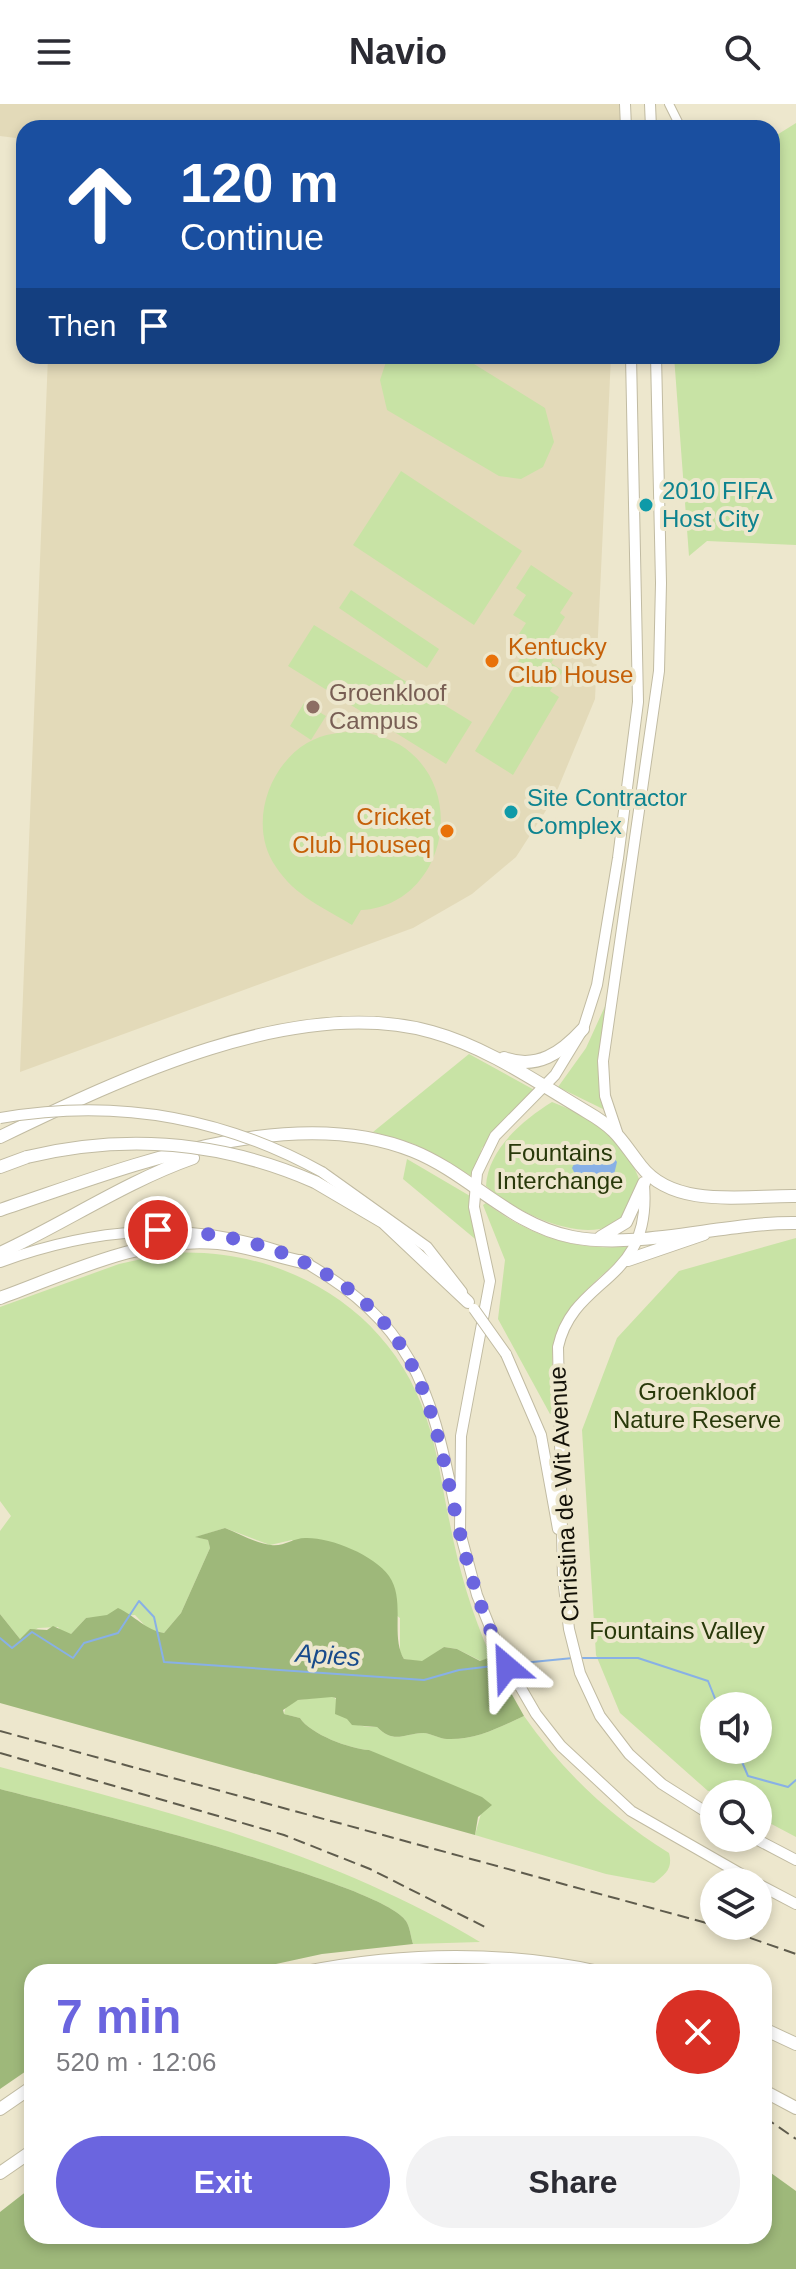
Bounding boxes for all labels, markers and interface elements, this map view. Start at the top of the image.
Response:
icon: menu [32,30,76,74]
icon: search [720,30,764,74]
text: Navio [349,31,447,72]
text: 120 m [180,151,339,214]
icon: ahead [48,152,152,256]
text: Continue [180,217,324,258]
icon: arrive [132,304,176,348]
text: Then [48,309,116,342]
place label: 2010 FIFA Host City [662,477,773,532]
marker: 2010 FIFA Host City [637,496,655,514]
place label: Kentucky Club House [508,633,633,688]
marker: Kentucky Club House [483,652,501,670]
place label: Groenkloof Campus [329,679,447,734]
marker: Groenkloof Campus [304,698,322,716]
place label: Site Contractor Complex [527,784,687,839]
place label: Cricket Club Houseq [292,803,431,858]
marker: Site Contractor Complex [502,803,520,821]
marker: Cricket Club Houseq [438,822,456,840]
park label: Fountains Interchange [497,1139,623,1194]
pin [124,1196,192,1264]
icon: arrive [136,1208,180,1252]
street label: Christina de Wit Avenue [543,1366,584,1622]
park label: Groenkloof Nature Reserve [613,1378,781,1433]
park label: Fountains Valley [589,1617,765,1644]
position arrow [465,1625,549,1709]
water label: Apies [293,1638,361,1672]
map controls [700,1692,772,1940]
button: sound [700,1692,772,1764]
button: search [700,1780,772,1852]
button: layers [700,1868,772,1940]
text: 7 min [56,1990,181,2043]
button: close [656,1990,740,2074]
text: 520 m · 12:06 [56,2047,216,2077]
button: Exit [56,2136,390,2228]
button: Share [406,2136,740,2228]

